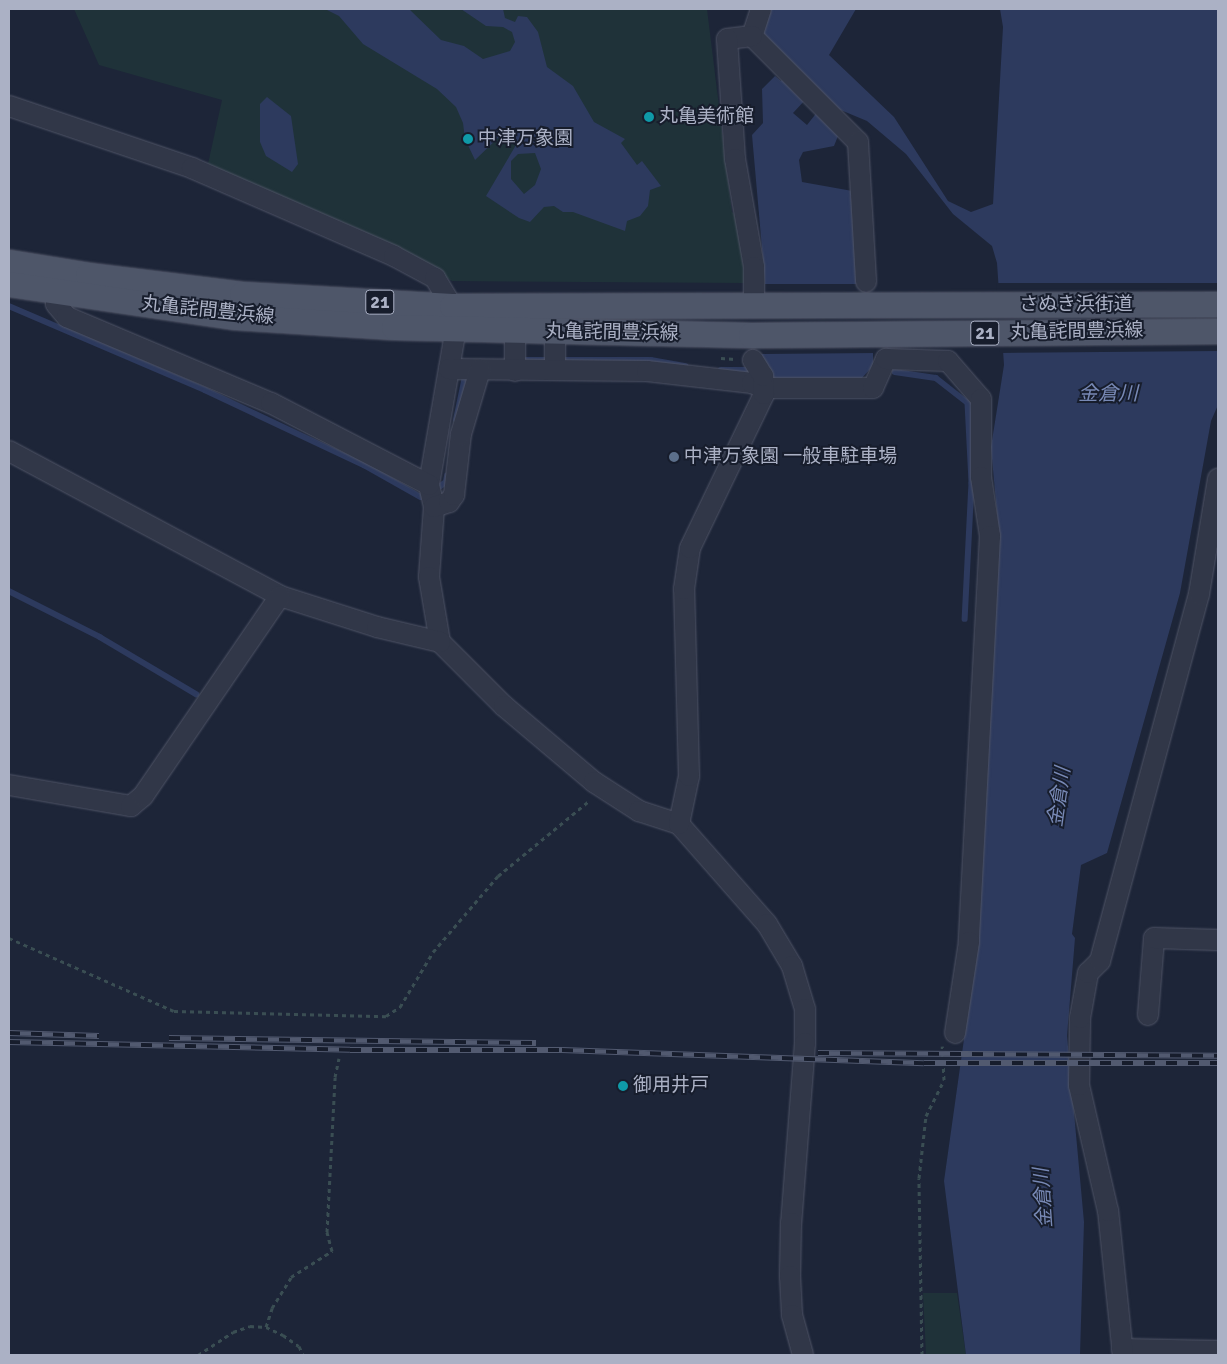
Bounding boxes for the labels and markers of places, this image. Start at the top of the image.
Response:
place label: 丸亀美術館 [659,106,754,128]
marker: 丸亀美術館 [643,111,655,123]
place label: 中津万象園 [478,128,573,150]
marker: 中津万象園 [462,133,474,145]
place label: 中津万象園 一般車駐車場 [684,446,897,468]
marker: 中津万象園 一般車駐車場 [668,451,680,463]
place label: 御用井戸 [633,1075,709,1097]
marker: 御用井戸 [617,1080,629,1092]

